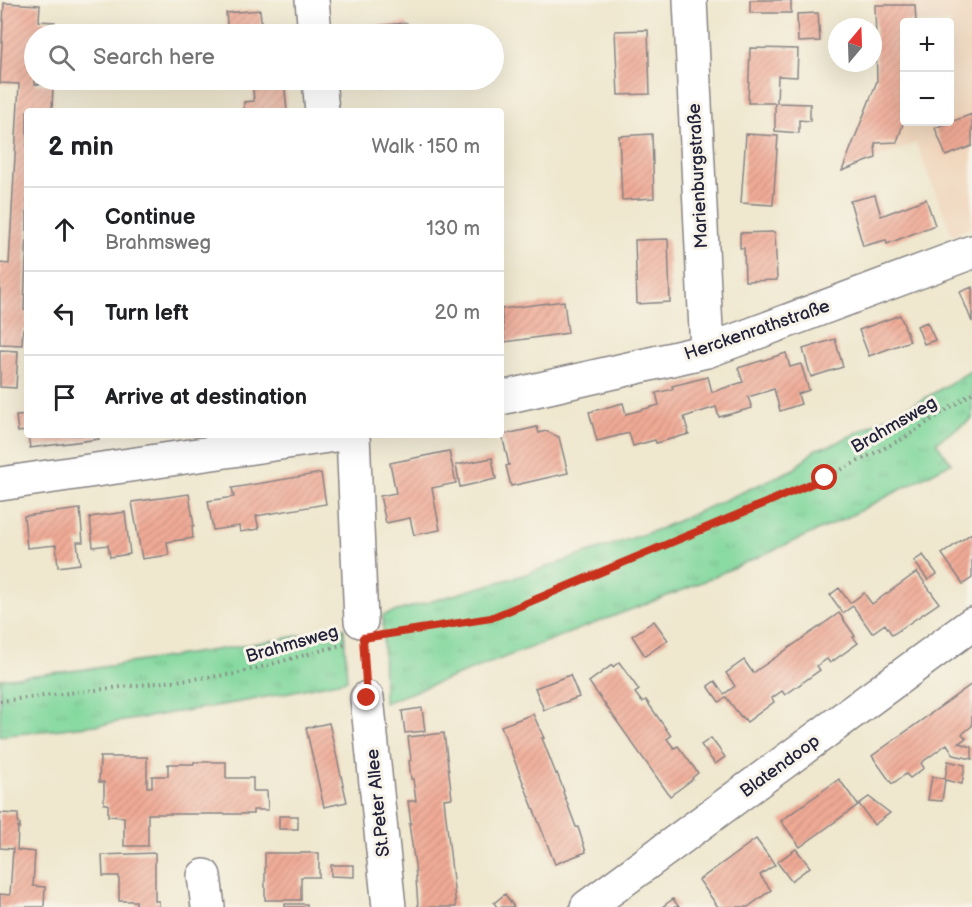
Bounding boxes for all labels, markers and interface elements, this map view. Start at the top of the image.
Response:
north arrow [828,18,882,72]
map controls [900,18,954,126]
button: + [900,18,954,72]
search box [24,24,504,90]
icon: search [45,41,78,74]
text: Search here [93,44,215,71]
button: − [900,72,954,126]
street label: Marienburgstraße [684,103,712,249]
text: 2 min [48,132,114,163]
text: Walk · 150 m [371,135,480,159]
text: Continue [105,204,195,231]
icon: ahead [48,213,81,246]
text: 130 m [426,217,480,241]
text: Brahmsweg [105,231,211,255]
street label: Herckenrathstraße [682,295,833,365]
icon: left [48,297,81,330]
text: Turn left [105,300,189,327]
text: 20 m [435,301,480,325]
icon: arrive [48,381,81,414]
text: Arrive at destination [105,384,307,411]
street label: Brahmsweg [847,392,941,458]
route start [811,464,837,490]
street label: Brahmsweg [243,621,341,667]
route end [353,684,379,710]
street label: Blatendoop [736,730,824,802]
street label: St.Peter Allee [362,748,394,858]

